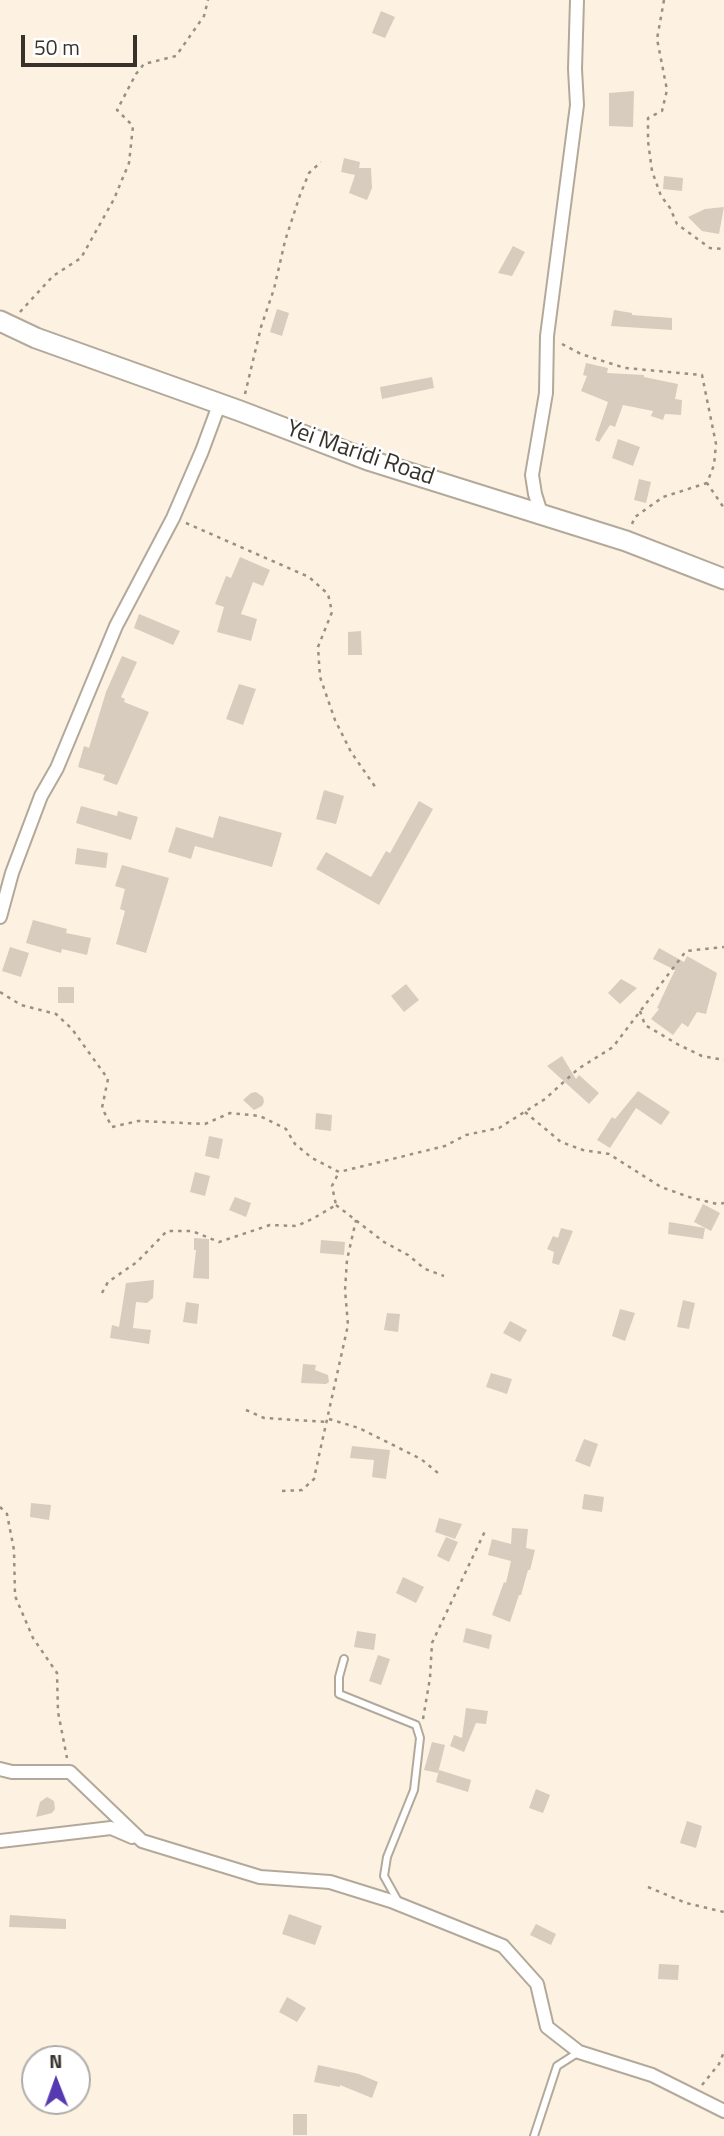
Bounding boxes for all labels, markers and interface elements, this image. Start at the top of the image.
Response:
scale bar [24,21,140,65]
text: 50 m [34,31,80,63]
street label: Yei Maridi Road [282,415,438,493]
north arrow [21,2045,91,2115]
text: N [49,2046,62,2075]

